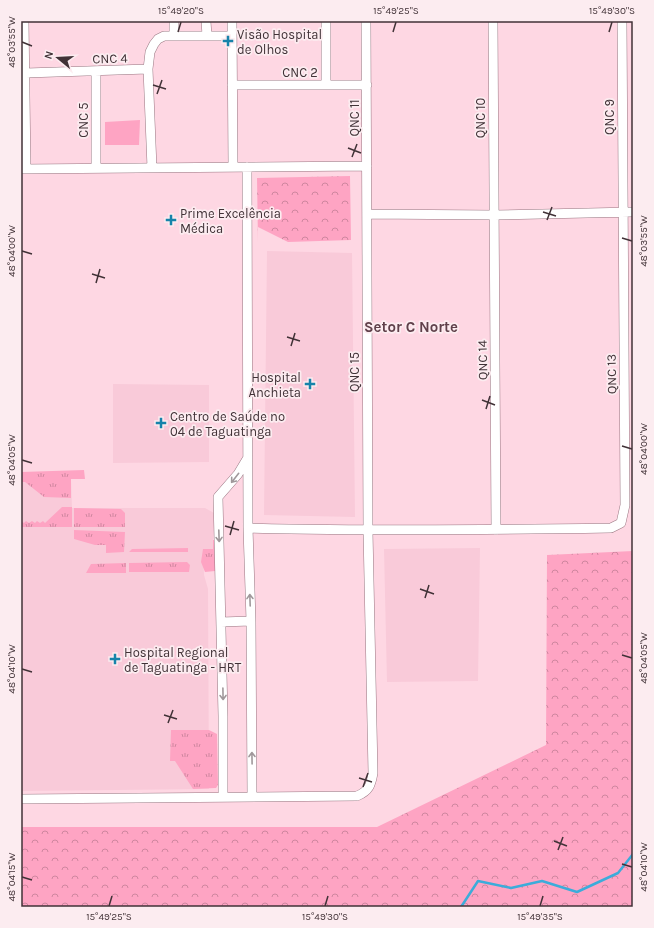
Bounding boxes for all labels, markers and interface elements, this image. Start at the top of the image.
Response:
text: 15°49'20"S [158,5,204,17]
text: 15°49'25"S [373,5,419,17]
text: 15°49'30"S [589,5,635,17]
text: 48°03'55"W [6,16,18,68]
place label: Visão Hospital de Olhos [237,27,322,57]
marker: Visão Hospital de Olhos [222,35,234,47]
north arrow [38,38,78,78]
text: N [42,49,56,61]
street label: CNC 4 [92,50,128,67]
street label: CNC 2 [282,65,318,80]
street label: QNC 10 [473,98,488,138]
street label: QNC 11 [347,99,362,137]
street label: QNC 9 [602,99,617,135]
street label: CNC 5 [76,102,91,138]
place label: Prime Excelência Médica [180,206,281,236]
marker: Prime Excelência Médica [165,214,177,226]
text: 48°03'55"W [638,215,650,267]
text: 48°04'00"W [6,225,18,277]
district label: Setor C Norte [364,318,458,336]
street label: QNC 14 [475,340,490,380]
street label: QNC 15 [347,352,362,392]
street label: QNC 13 [604,354,619,394]
place label: Hospital Anchieta [249,370,301,400]
marker: Hospital Anchieta [304,378,316,390]
place label: Centro de Saúde nº 04 de Taguatinga [170,409,285,439]
marker: Centro de Saúde nº 04 de Taguatinga [155,417,167,429]
text: 48°04'00"W [638,423,650,475]
text: 48°04'05"W [6,434,18,486]
one-way arrow [230,473,239,484]
one-way arrow [215,529,223,542]
one-way arrow [247,594,254,607]
text: 48°04'05"W [638,632,650,684]
text: 48°04'10"W [6,644,18,694]
place label: Hospital Regional de Taguatinga - HRT [124,645,242,675]
marker: Hospital Regional de Taguatinga - HRT [109,653,121,665]
one-way arrow [219,687,227,700]
one-way arrow [248,752,256,765]
text: 48°04'10"W [638,842,650,892]
text: 48°04'15"W [6,852,18,901]
text: 15°49'25"S [86,911,132,923]
text: 15°49'30"S [302,911,348,923]
text: 15°49'35"S [517,911,563,923]

